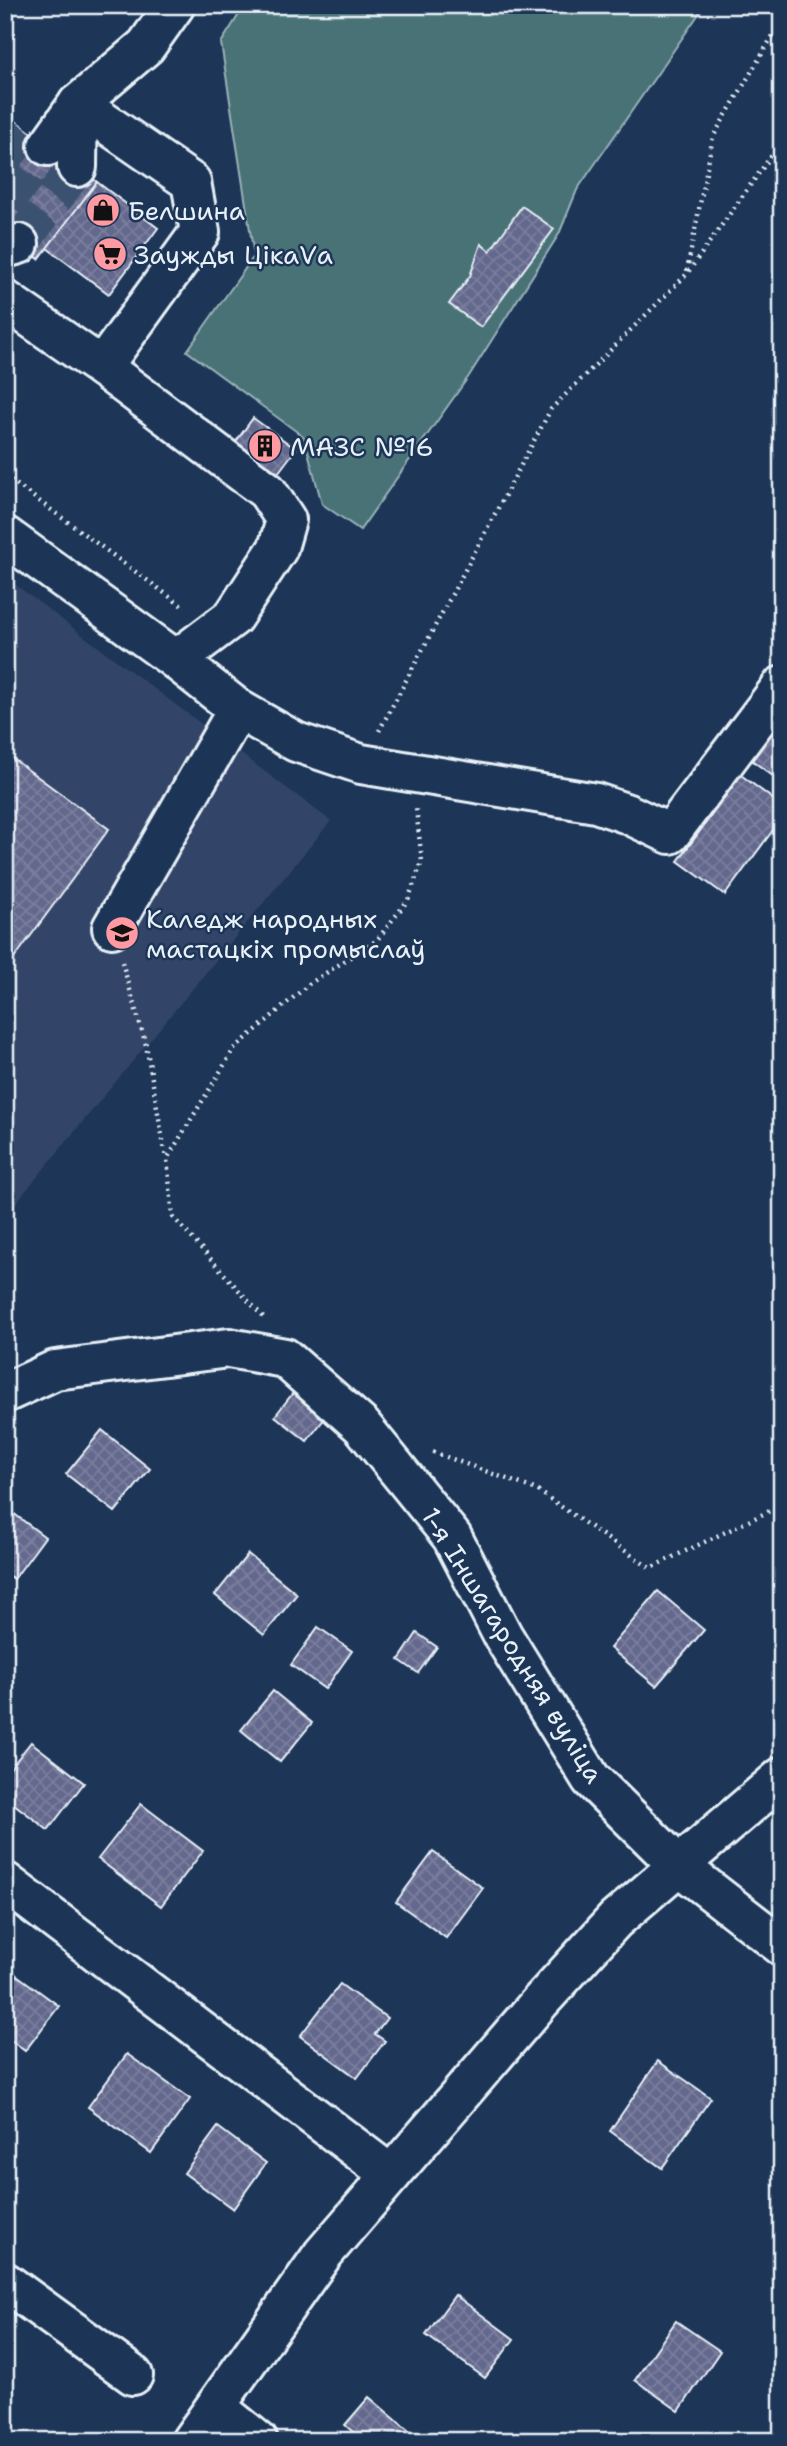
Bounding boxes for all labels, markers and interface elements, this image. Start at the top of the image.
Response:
shop icon: Белшина [84,191,122,229]
place label: Белшина [128,193,245,228]
supermarket icon: Заужды ЦікаVа [91,235,129,273]
place label: Заужды ЦікаVа [134,237,333,272]
building icon: МАЗС №16 [246,427,284,465]
place label: МАЗС №16 [290,429,434,464]
place label: Каледж народных мастацкіх промыслаў [146,901,425,966]
school or university icon: Каледж народных мастацкіх промыслаў [103,914,141,952]
street label: 1-я Іншагародняя вуліца [414,1501,612,1789]

